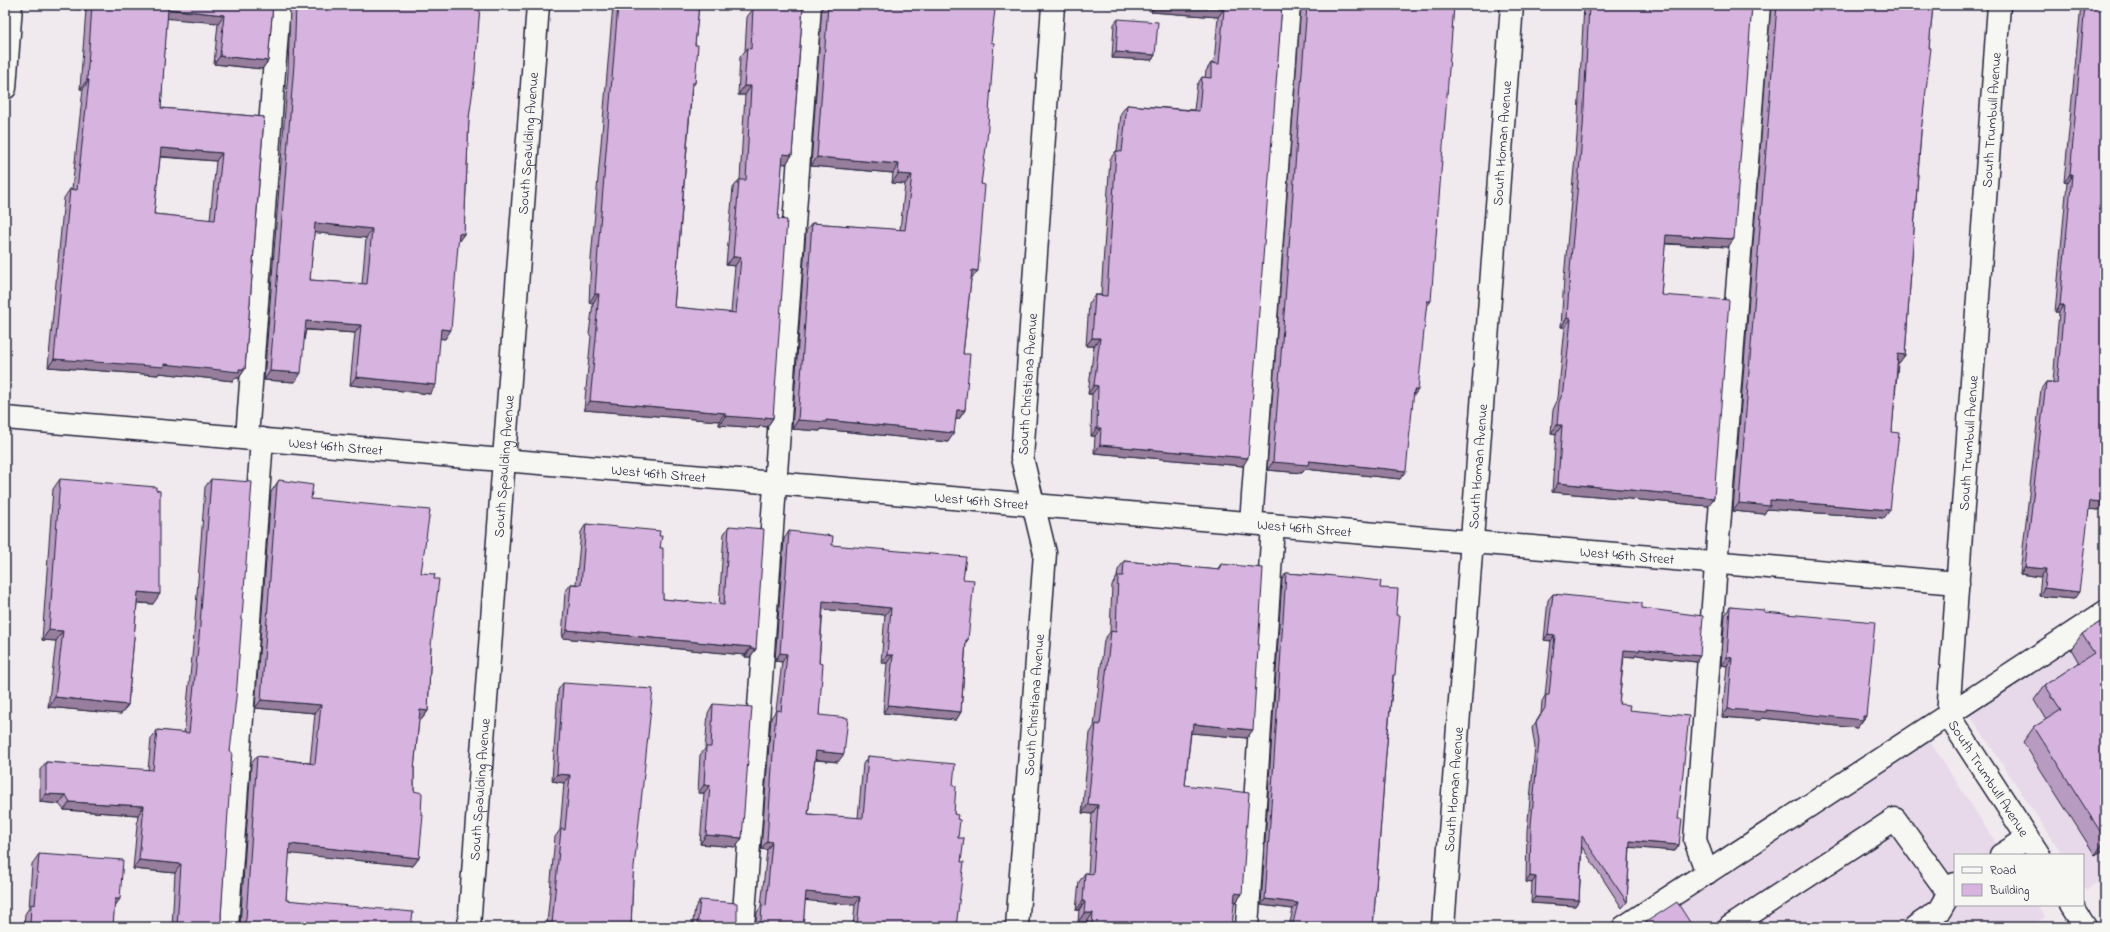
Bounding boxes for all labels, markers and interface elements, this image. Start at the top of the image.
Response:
street label: South Trumbull Avenue [1977,51,2008,189]
street label: South Spaulding Avenue [513,71,545,215]
street label: South Homan Avenue [1488,79,1518,207]
street label: South Christiana Avenue [1013,312,1044,456]
street label: South Trumbull Avenue [1954,374,1985,512]
street label: South Spaulding Avenue [489,394,521,538]
street label: South Homan Avenue [1464,402,1494,530]
street label: West 46th Street [288,433,384,462]
street label: West 46th Street [610,460,707,489]
street label: West 46th Street [933,488,1030,516]
street label: West 46th Street [1256,515,1353,544]
street label: West 46th Street [1579,542,1675,571]
street label: South Christiana Avenue [1019,632,1051,776]
street label: South Trumbull Avenue [1942,716,2034,842]
street label: South Spaulding Avenue [465,717,497,861]
street label: South Homan Avenue [1440,726,1470,853]
legend [1954,854,2084,906]
text: Road [1990,862,2016,880]
text: Building [1989,882,2029,901]

